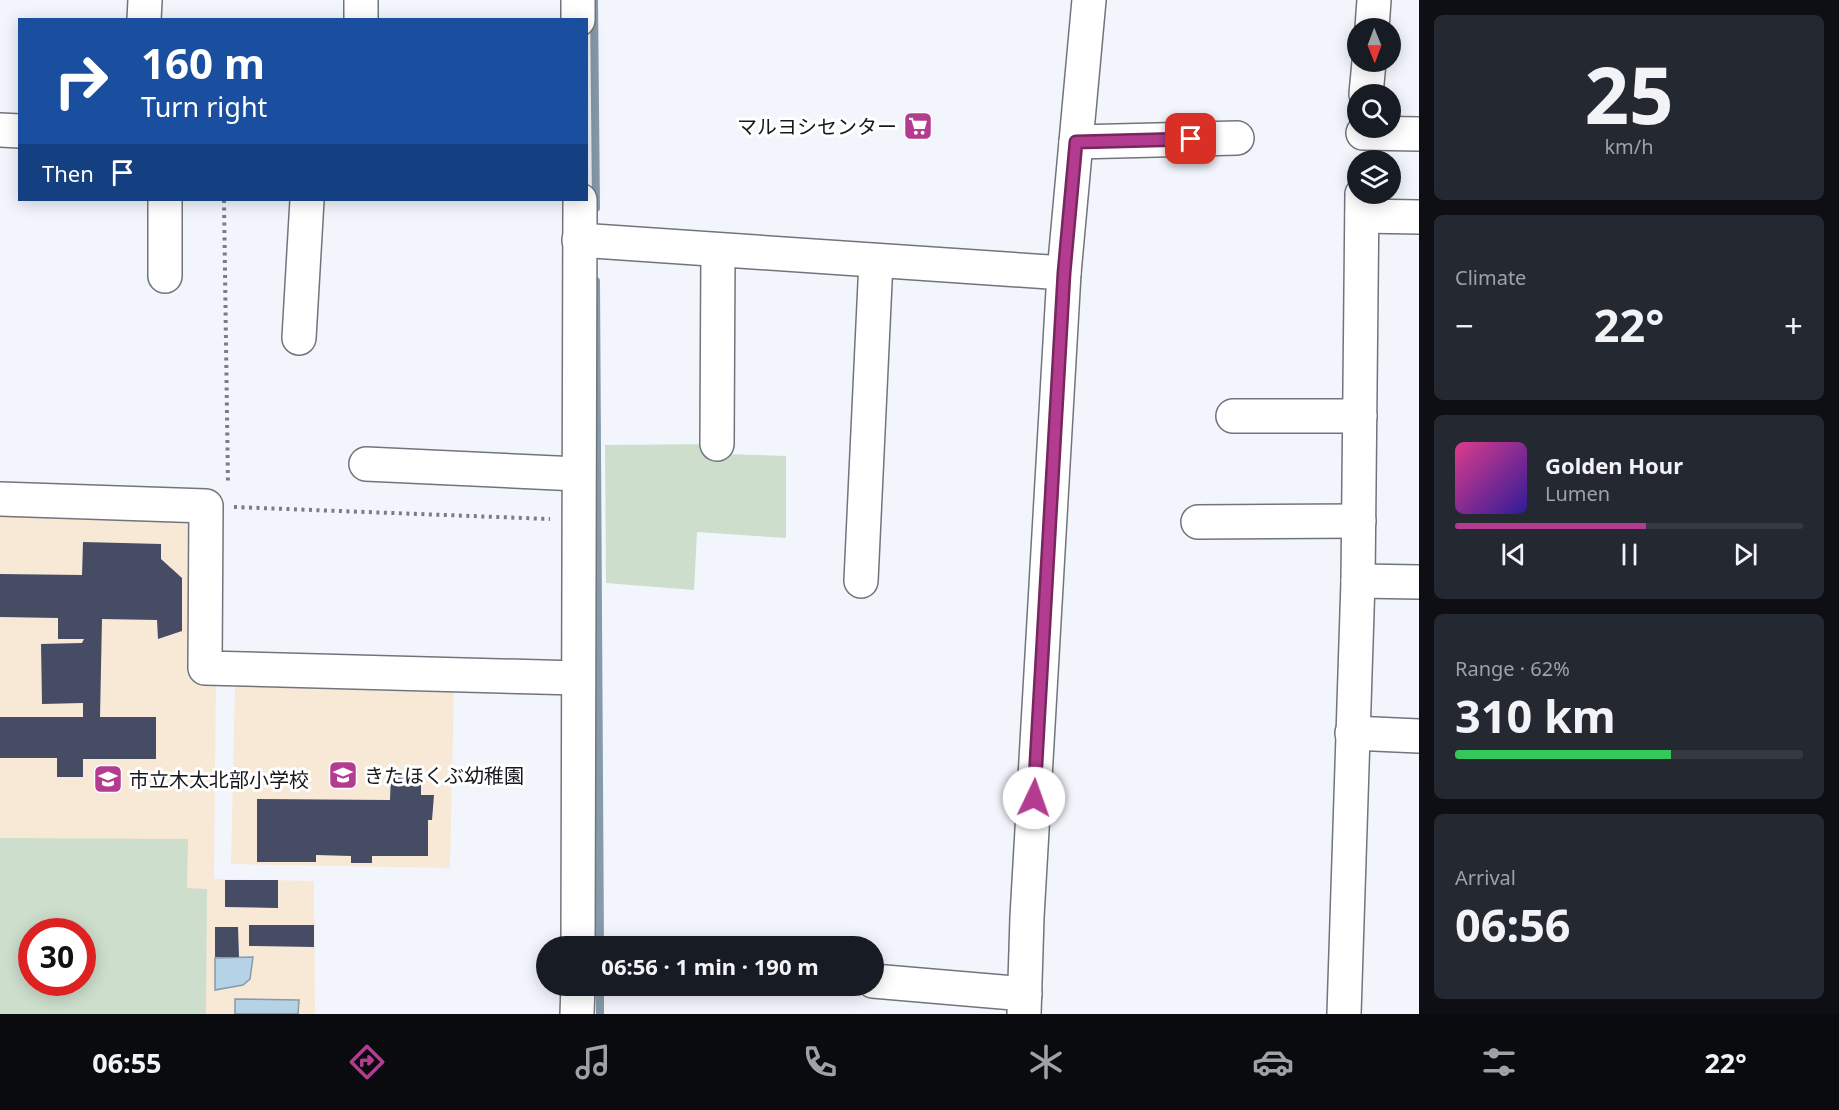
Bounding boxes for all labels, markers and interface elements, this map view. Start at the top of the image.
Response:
north arrow [1347,18,1401,72]
map controls [1347,18,1401,204]
text: 160 m [141,34,265,91]
text: 25 [1584,41,1674,147]
icon: right [42,42,120,120]
button: search [1347,84,1401,138]
text: Turn right [141,88,267,125]
supermarket icon: マルヨシセンター [902,110,934,142]
place label: マルヨシセンター [737,113,897,140]
pin [1165,113,1216,164]
icon: arrive [1174,122,1207,155]
text: km/h [1604,133,1654,160]
button: layers [1347,150,1401,204]
icon: arrive [106,156,139,189]
text: Then [42,158,94,188]
text: Climate [1455,264,1526,291]
text: 22° [1594,294,1664,355]
text: − [1455,303,1474,348]
text: + [1784,303,1803,348]
text: Golden Hour [1545,450,1683,480]
text: Lumen [1545,480,1610,507]
icon: previous [1497,538,1530,571]
icon: pause [1613,538,1646,571]
icon: next [1729,538,1762,571]
text: Range · 62% [1455,655,1570,682]
text: 310 km [1455,685,1616,746]
school or university icon: きたほくぶ幼稚園 [327,759,359,791]
place label: きたほくぶ幼稚園 [364,762,524,789]
school or university icon: 市立木太北部小学校 [92,763,124,795]
place label: 市立木太北部小学校 [129,766,309,793]
position arrow [1002,766,1066,830]
text: Arrival [1455,864,1516,891]
text: 06:56 [1455,894,1571,955]
speed limit sign: 30 [18,918,96,996]
text: 06:56 · 1 min · 190 m [601,951,819,981]
icon: directions [346,1041,388,1083]
icon: music [572,1041,614,1083]
icon: phone [799,1041,841,1083]
icon: climate [1025,1041,1067,1083]
icon: car [1252,1041,1294,1083]
icon: filters [1478,1041,1520,1083]
text: 06:55 [92,1044,162,1081]
text: 22° [1704,1044,1747,1081]

